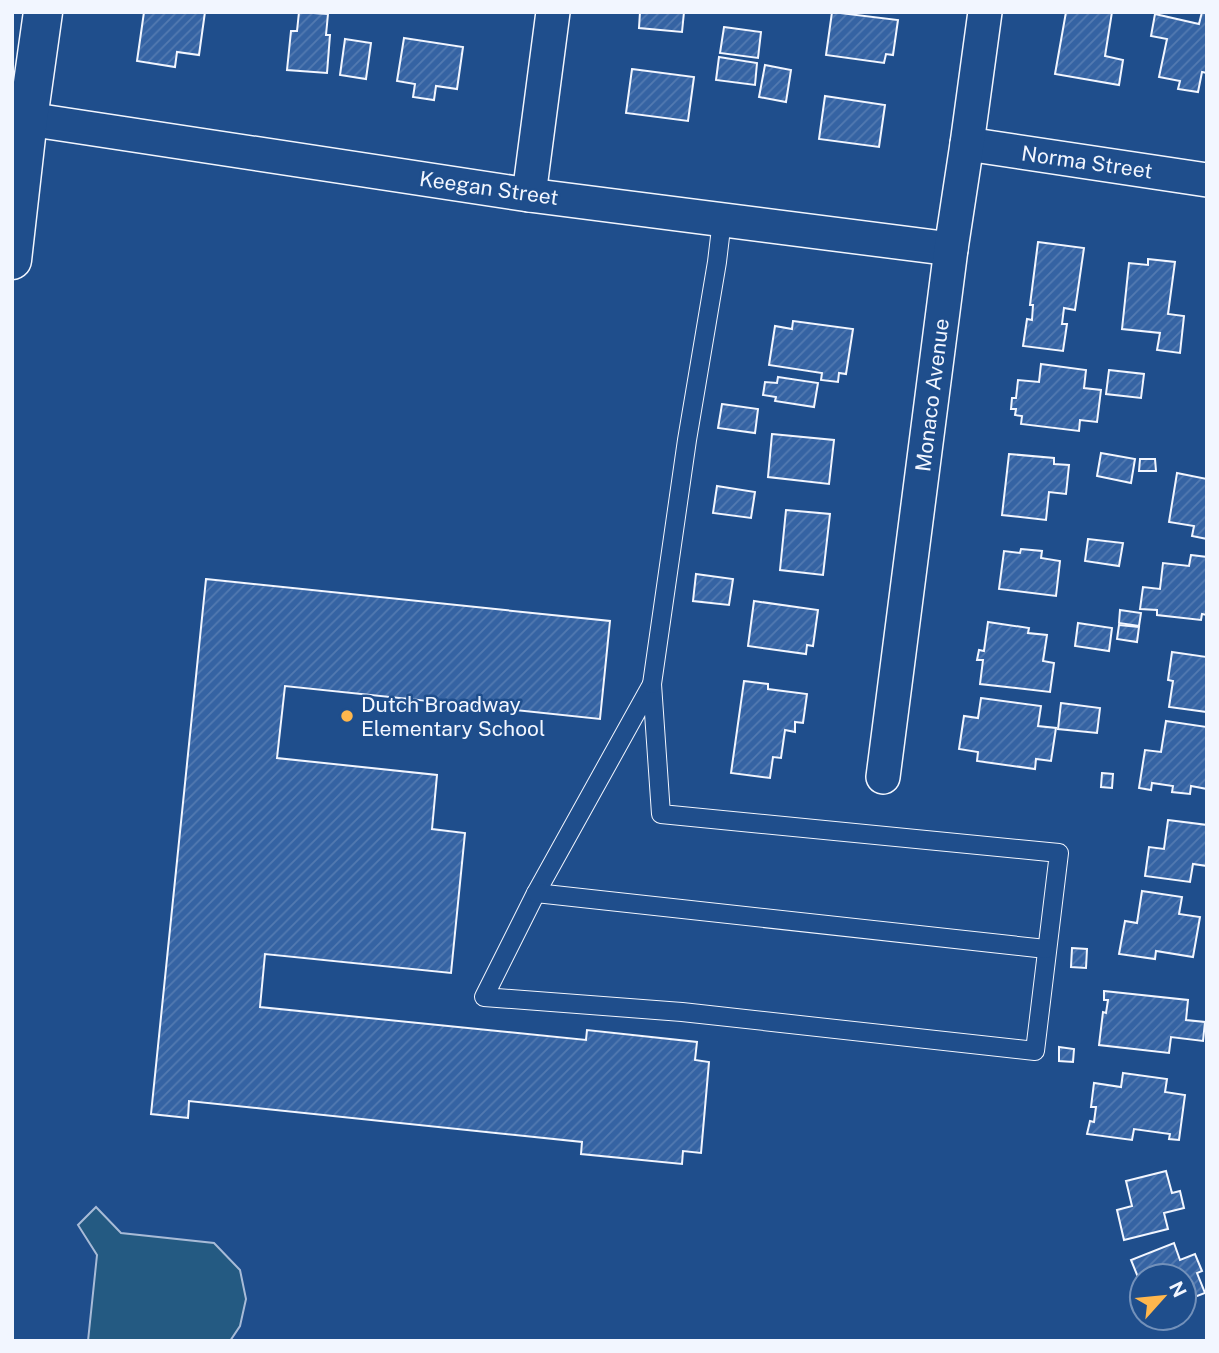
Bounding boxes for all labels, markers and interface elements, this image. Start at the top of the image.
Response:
street label: Norma Street [1020,140,1154,184]
street label: Keegan Street [418,166,560,210]
street label: Monaco Avenue [910,317,954,473]
place label: Dutch Broadway Elementary School [361,692,545,741]
marker: Dutch Broadway Elementary School [339,708,355,724]
north arrow [1128,1262,1198,1332]
text: N [1165,1278,1191,1301]

